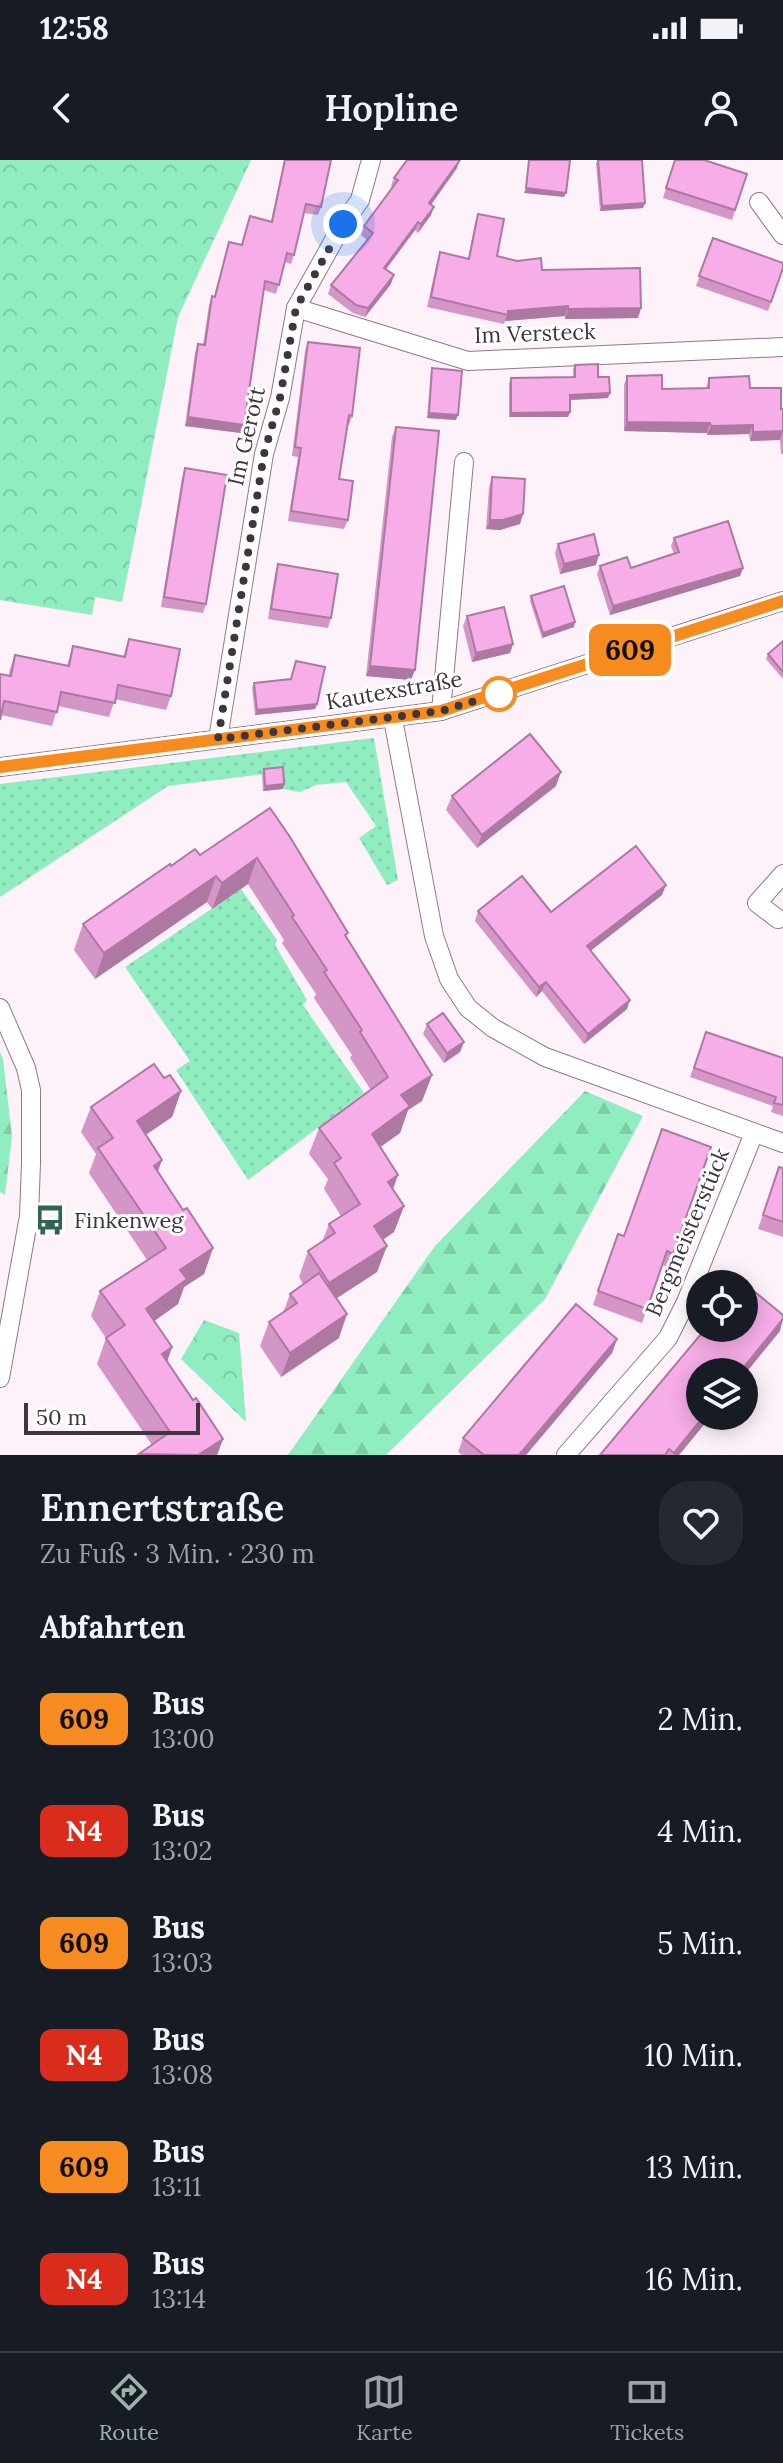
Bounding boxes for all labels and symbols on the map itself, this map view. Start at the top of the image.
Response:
your location [323,204,363,244]
street label: Im Versteck [474,317,596,349]
street label: Im Gerott [221,383,271,488]
line badge: 609 [584,624,676,676]
street label: Kautexstraße [324,664,464,716]
unlabelled marker [482,677,516,711]
street label: Bergmeisterstück [639,1143,735,1321]
bus stop icon: Finkenweg [33,1203,67,1237]
place label: Finkenweg [74,1206,184,1234]
scale bar [24,1399,200,1435]

